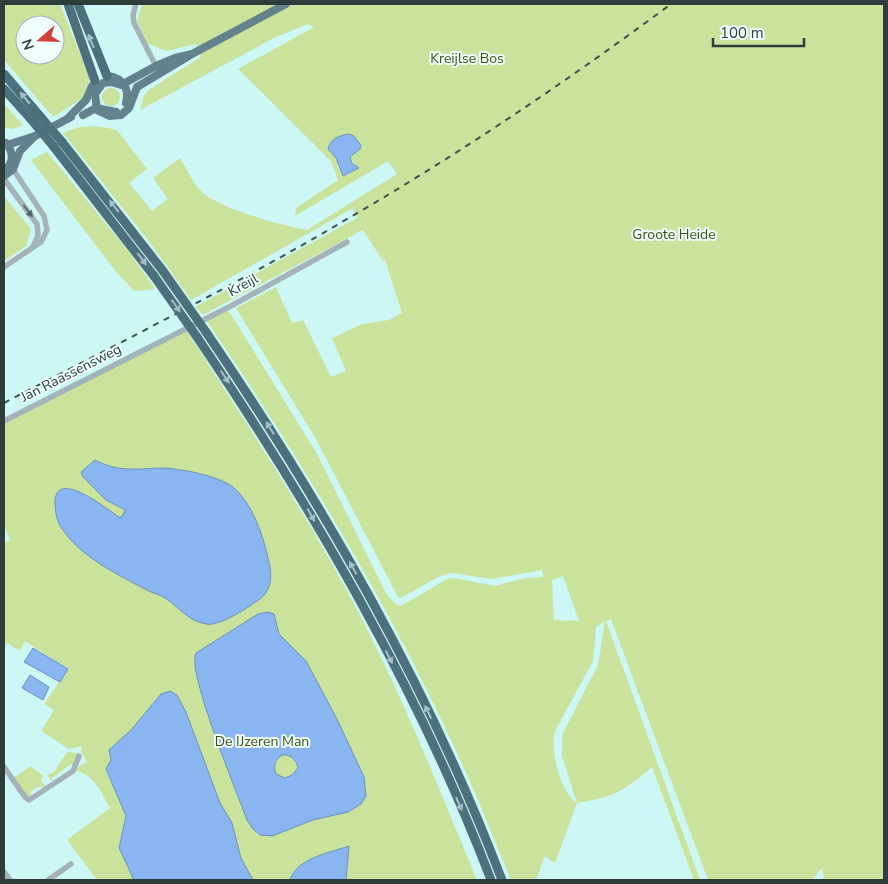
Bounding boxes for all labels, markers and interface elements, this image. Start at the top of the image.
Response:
north arrow [15,15,65,65]
scale bar [713,15,804,47]
text: 100 m [720,23,764,43]
one-way arrow [87,33,95,48]
text: N [18,36,39,52]
park label: Kreijlse Bos [430,49,504,68]
one-way arrow [19,92,30,105]
one-way arrow [108,200,119,213]
one-way arrow [23,204,33,218]
park label: Groote Heide [632,225,716,244]
one-way arrow [136,252,147,265]
street label: Kreijl [224,269,262,301]
one-way arrow [171,299,181,313]
street label: Jan Raassensweg [17,339,125,407]
one-way arrow [220,370,230,384]
one-way arrow [266,421,275,434]
one-way arrow [307,507,315,522]
one-way arrow [349,560,357,575]
one-way arrow [385,650,393,665]
one-way arrow [424,705,432,719]
park label: De IJzeren Man [215,732,309,751]
one-way arrow [456,797,464,811]

